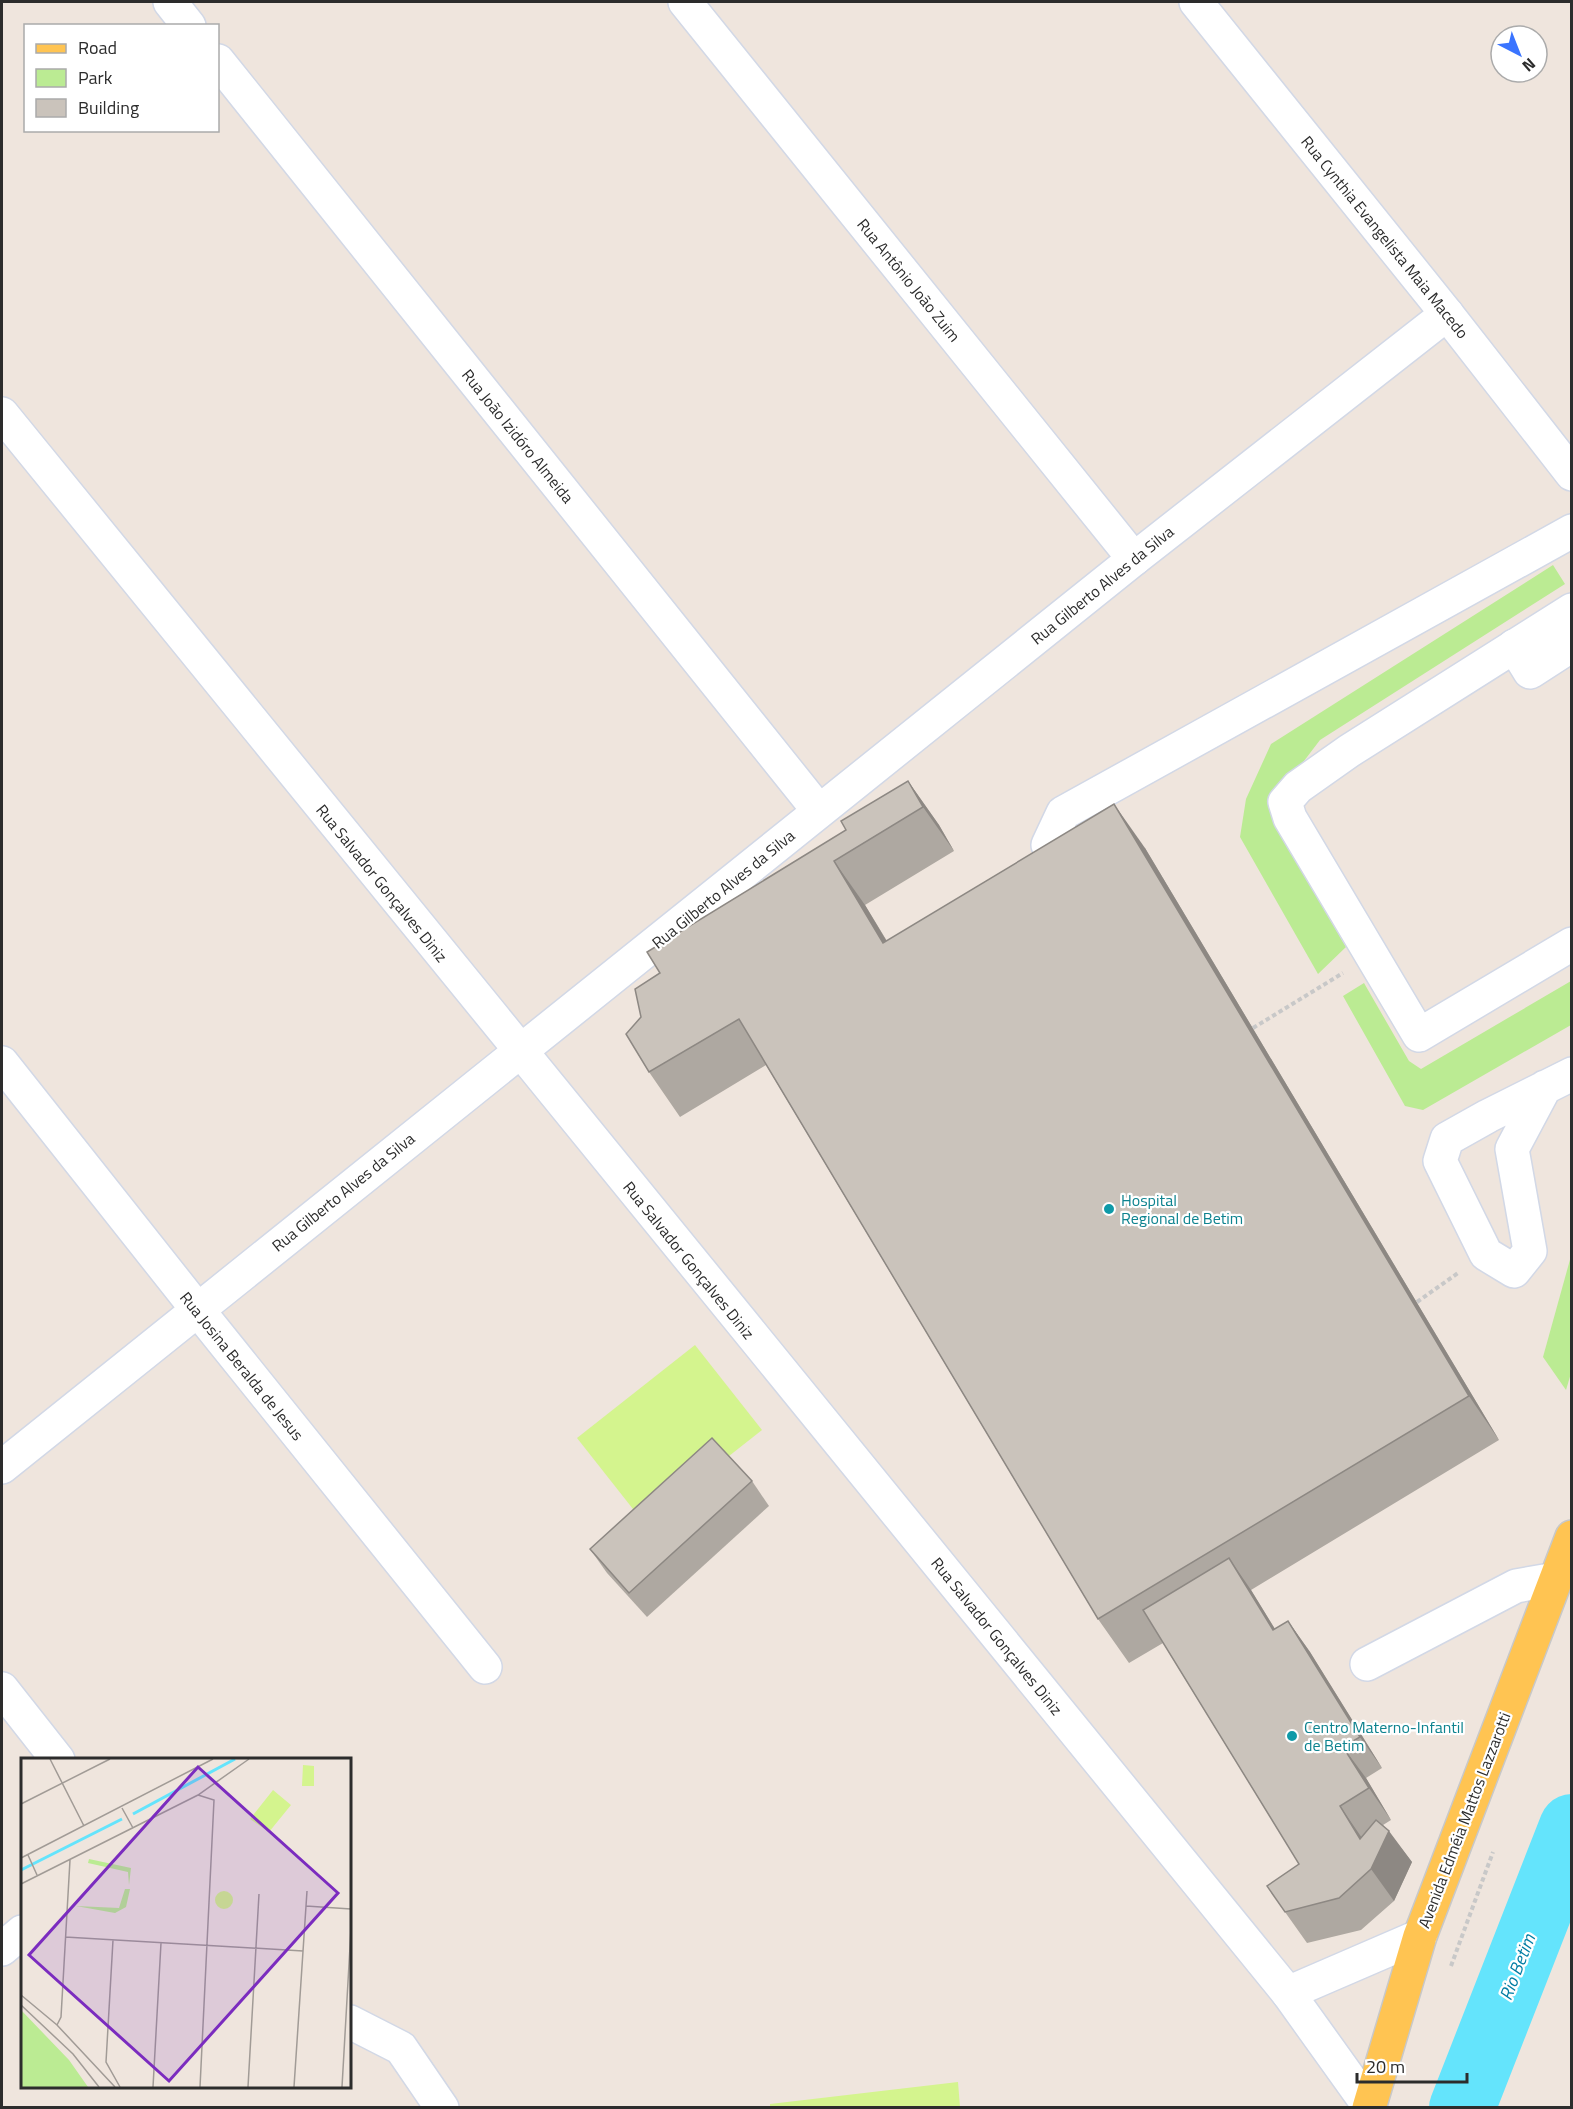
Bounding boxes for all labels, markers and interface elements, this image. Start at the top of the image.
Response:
legend [24,24,219,132]
north arrow [1489,24,1549,84]
text: Road [78,34,117,61]
text: N [1517,53,1541,78]
text: Park [78,64,113,91]
text: Building [78,94,139,121]
street label: Rua Cynthia Evangelista Maia Macedo [1296,131,1474,343]
street label: Rua Antônio João Zuim [852,213,966,347]
street label: Rua João Izidóro Almeida [456,364,580,508]
street label: Rua Gilberto Alves da Silva [1025,520,1179,650]
street label: Rua Salvador Gonçalves Diniz [311,799,453,967]
street label: Rua Gilberto Alves da Silva [646,824,800,954]
street label: Rua Gilberto Alves da Silva [266,1127,420,1257]
street label: Rua Salvador Gonçalves Diniz [618,1176,760,1344]
place label: Hospital Regional de Betim [1121,1188,1243,1230]
marker: Hospital Regional de Betim [1102,1202,1116,1216]
street label: Rua Josina Beralda de Jesus [174,1287,310,1445]
street label: Rua Salvador Gonçalves Diniz [926,1552,1068,1720]
street label: Avenida Edméia Mattos Lazzarotti [1412,1709,1516,1931]
place label: Centro Materno-Infantil de Betim [1304,1715,1464,1757]
marker: Centro Materno-Infantil de Betim [1285,1729,1299,1743]
inset map [21,1758,351,2088]
water label: Rio Betim [1492,1929,1542,2004]
scale bar [1357,2046,1466,2084]
text: 20 m [1366,2053,1405,2080]

